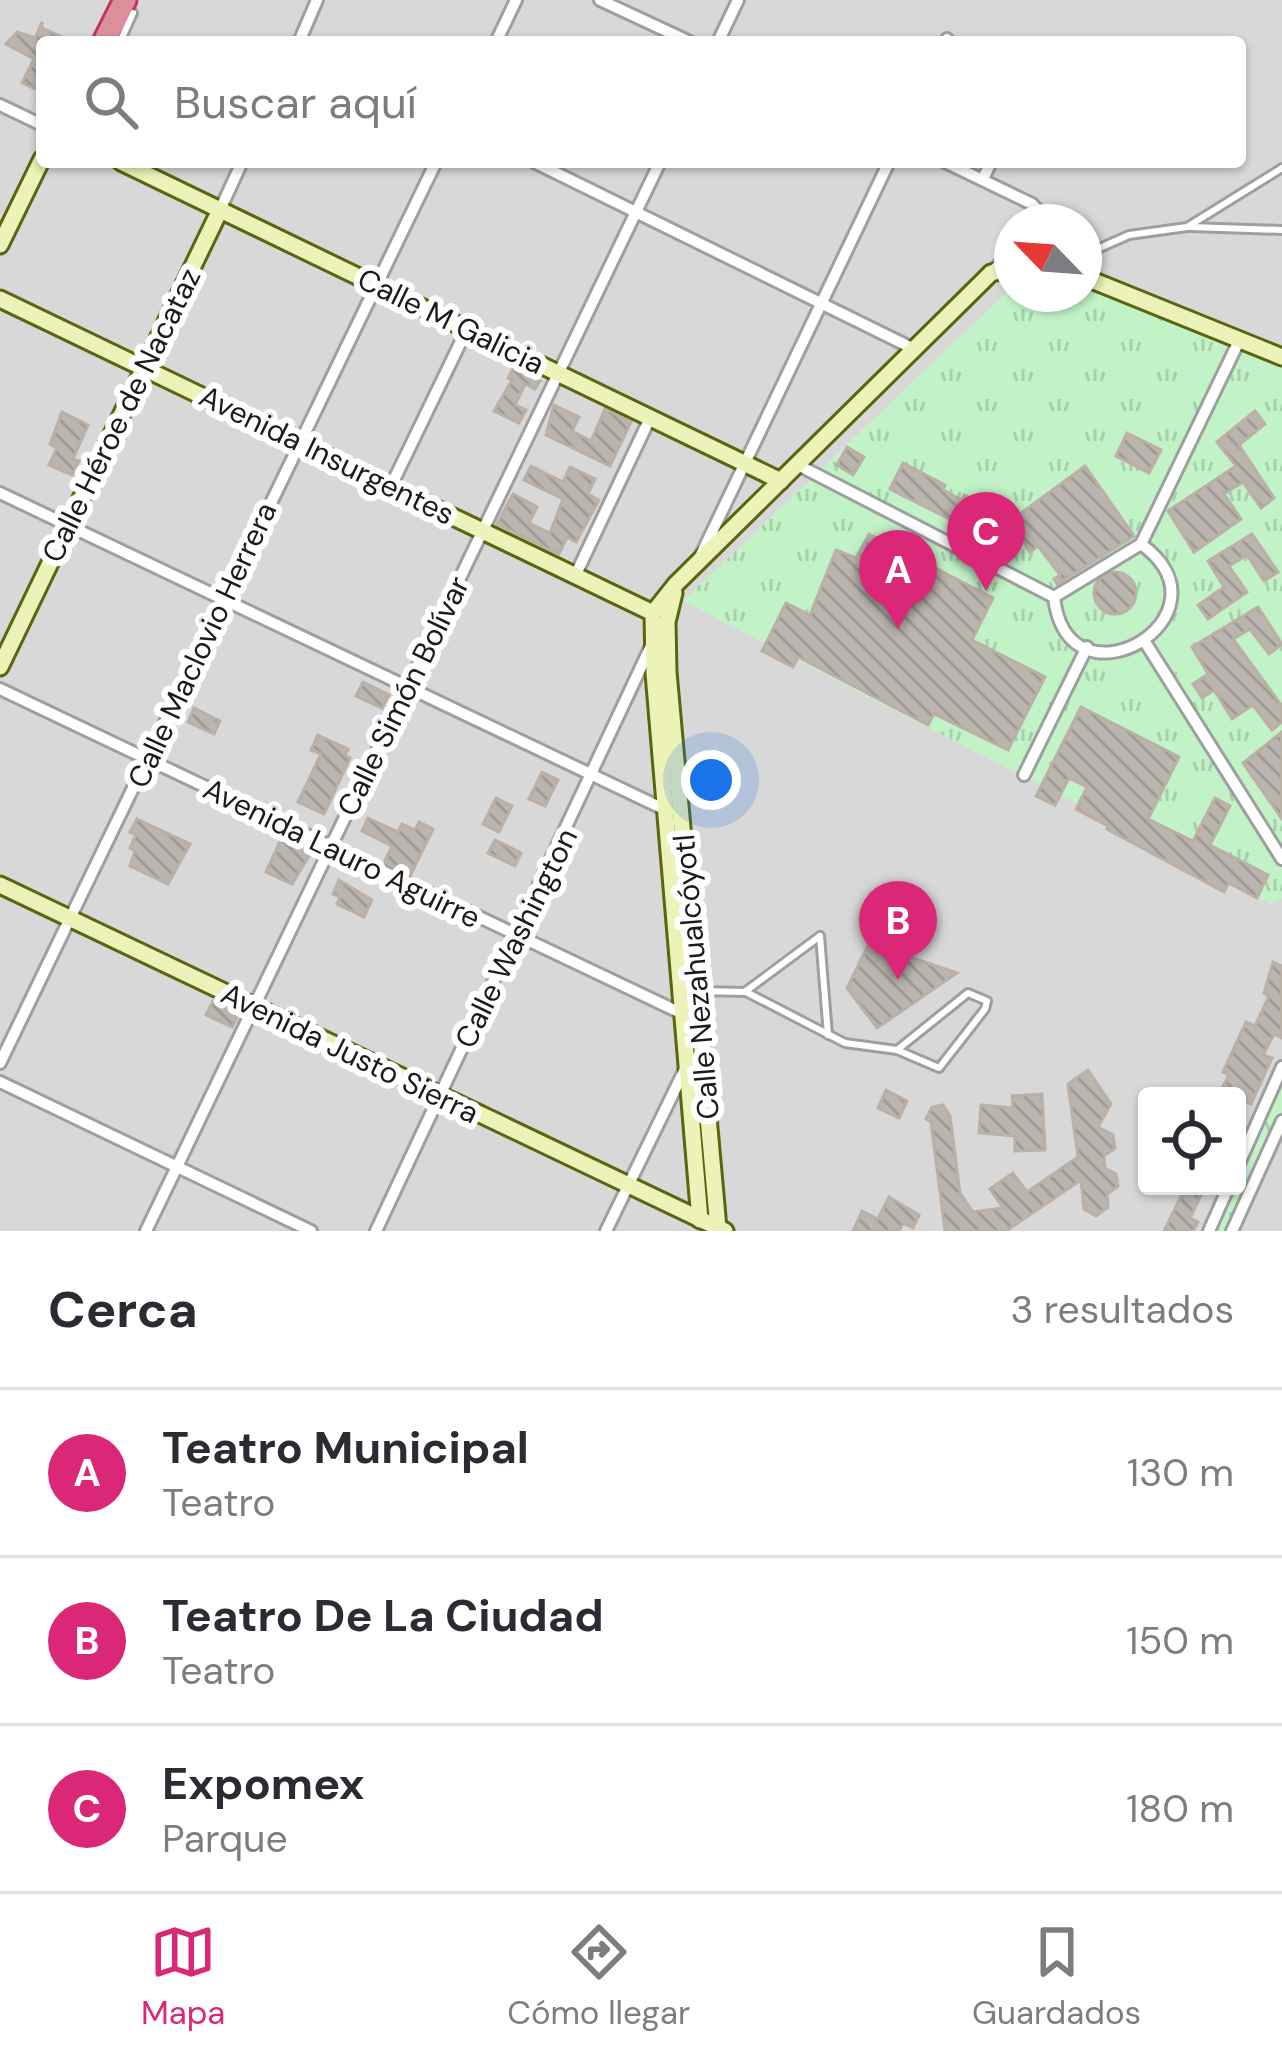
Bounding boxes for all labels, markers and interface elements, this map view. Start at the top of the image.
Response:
search box [36,36,1246,168]
icon: search [78,69,144,135]
text: Buscar aquí [174,73,417,132]
north arrow [994,204,1102,312]
street label: Calle M Galicia [351,259,551,383]
street label: Calle Héroe de Nacataz [33,261,209,569]
street label: Avenida Insurgentes [193,376,461,534]
pin: C [947,492,1025,591]
street label: Calle Maclovio Herrera [119,496,285,794]
pin: A [859,530,937,629]
street label: Calle Simón Bolívar [328,570,478,822]
your location [681,750,741,810]
street label: Avenida Lauro Aguirre [197,769,487,937]
street label: Calle Washington [446,822,586,1054]
street label: Calle Nezahualcóyotl [664,833,728,1121]
pin: B [859,881,937,980]
street label: Avenida Justo Sierra [215,974,485,1132]
map controls [1138,1087,1246,1195]
button: locate [1138,1087,1246,1195]
text: Cerca [48,1276,198,1343]
text: 3 resultados [1010,1284,1234,1335]
text: Teatro Municipal [162,1418,529,1477]
text: A [73,1447,101,1498]
text: 130 m [1127,1447,1234,1498]
text: Teatro [162,1477,275,1528]
text: Teatro De La Ciudad [162,1586,604,1645]
text: B [75,1615,99,1666]
text: 150 m [1126,1615,1234,1666]
text: Teatro [162,1645,275,1696]
text: Expomex [162,1754,364,1813]
text: C [73,1783,101,1834]
text: 180 m [1126,1783,1234,1834]
text: Parque [162,1813,288,1864]
tab: Mapa [141,1919,225,2034]
tab: Cómo llegar [507,1919,690,2034]
tab: Guardados [972,1919,1141,2034]

